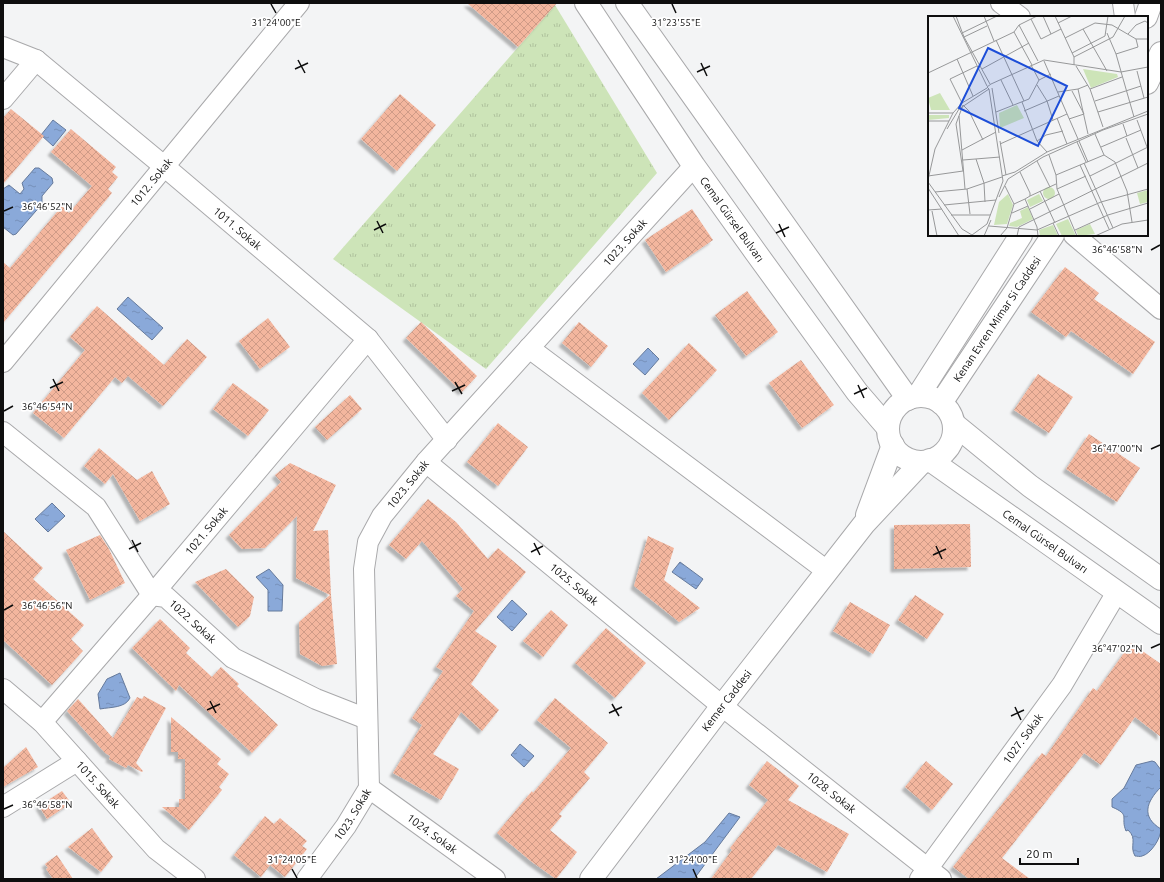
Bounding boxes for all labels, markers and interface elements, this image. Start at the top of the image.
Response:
inset map [928,16,1148,236]
text: 31°24'00"E [251,17,301,28]
text: 31°23'55"E [651,17,701,28]
street label: 1012. Sokak [128,155,175,209]
street label: Cemal Gürsel Bulvarı [698,175,766,264]
text: 36°46'52"N [22,201,72,212]
street label: 1011. Sokak [211,205,264,252]
street label: 1023. Sokak [601,216,649,268]
text: 36°46'58"N [1092,244,1142,255]
street label: Kenan Evren Mimar Si Caddesi [951,254,1043,384]
text: 36°46'54"N [22,401,72,412]
text: 36°47'00"N [1092,443,1142,454]
street label: 1023. Sokak [385,457,431,511]
street label: 1021. Sokak [183,504,230,557]
street label: Cemal Gürsel Bulvarı [1000,507,1090,575]
street label: 1025. Sokak [548,561,601,608]
street label: 1022. Sokak [167,597,219,646]
text: 36°46'56"N [22,600,72,611]
text: 36°47'02"N [1092,643,1142,654]
street label: Kemer Caddesi [699,668,754,733]
street label: 1027. Sokak [1000,711,1045,766]
street label: 1015. Sokak [74,758,123,811]
street label: 1028. Sokak [804,769,859,816]
street label: 1023. Sokak [331,786,373,843]
text: 36°46'58"N [22,799,72,810]
street label: 1024. Sokak [405,812,460,856]
scale bar [1020,840,1078,866]
text: 20 m [1026,847,1053,860]
text: 31°24'05"E [267,854,317,865]
text: 31°24'00"E [668,854,718,865]

